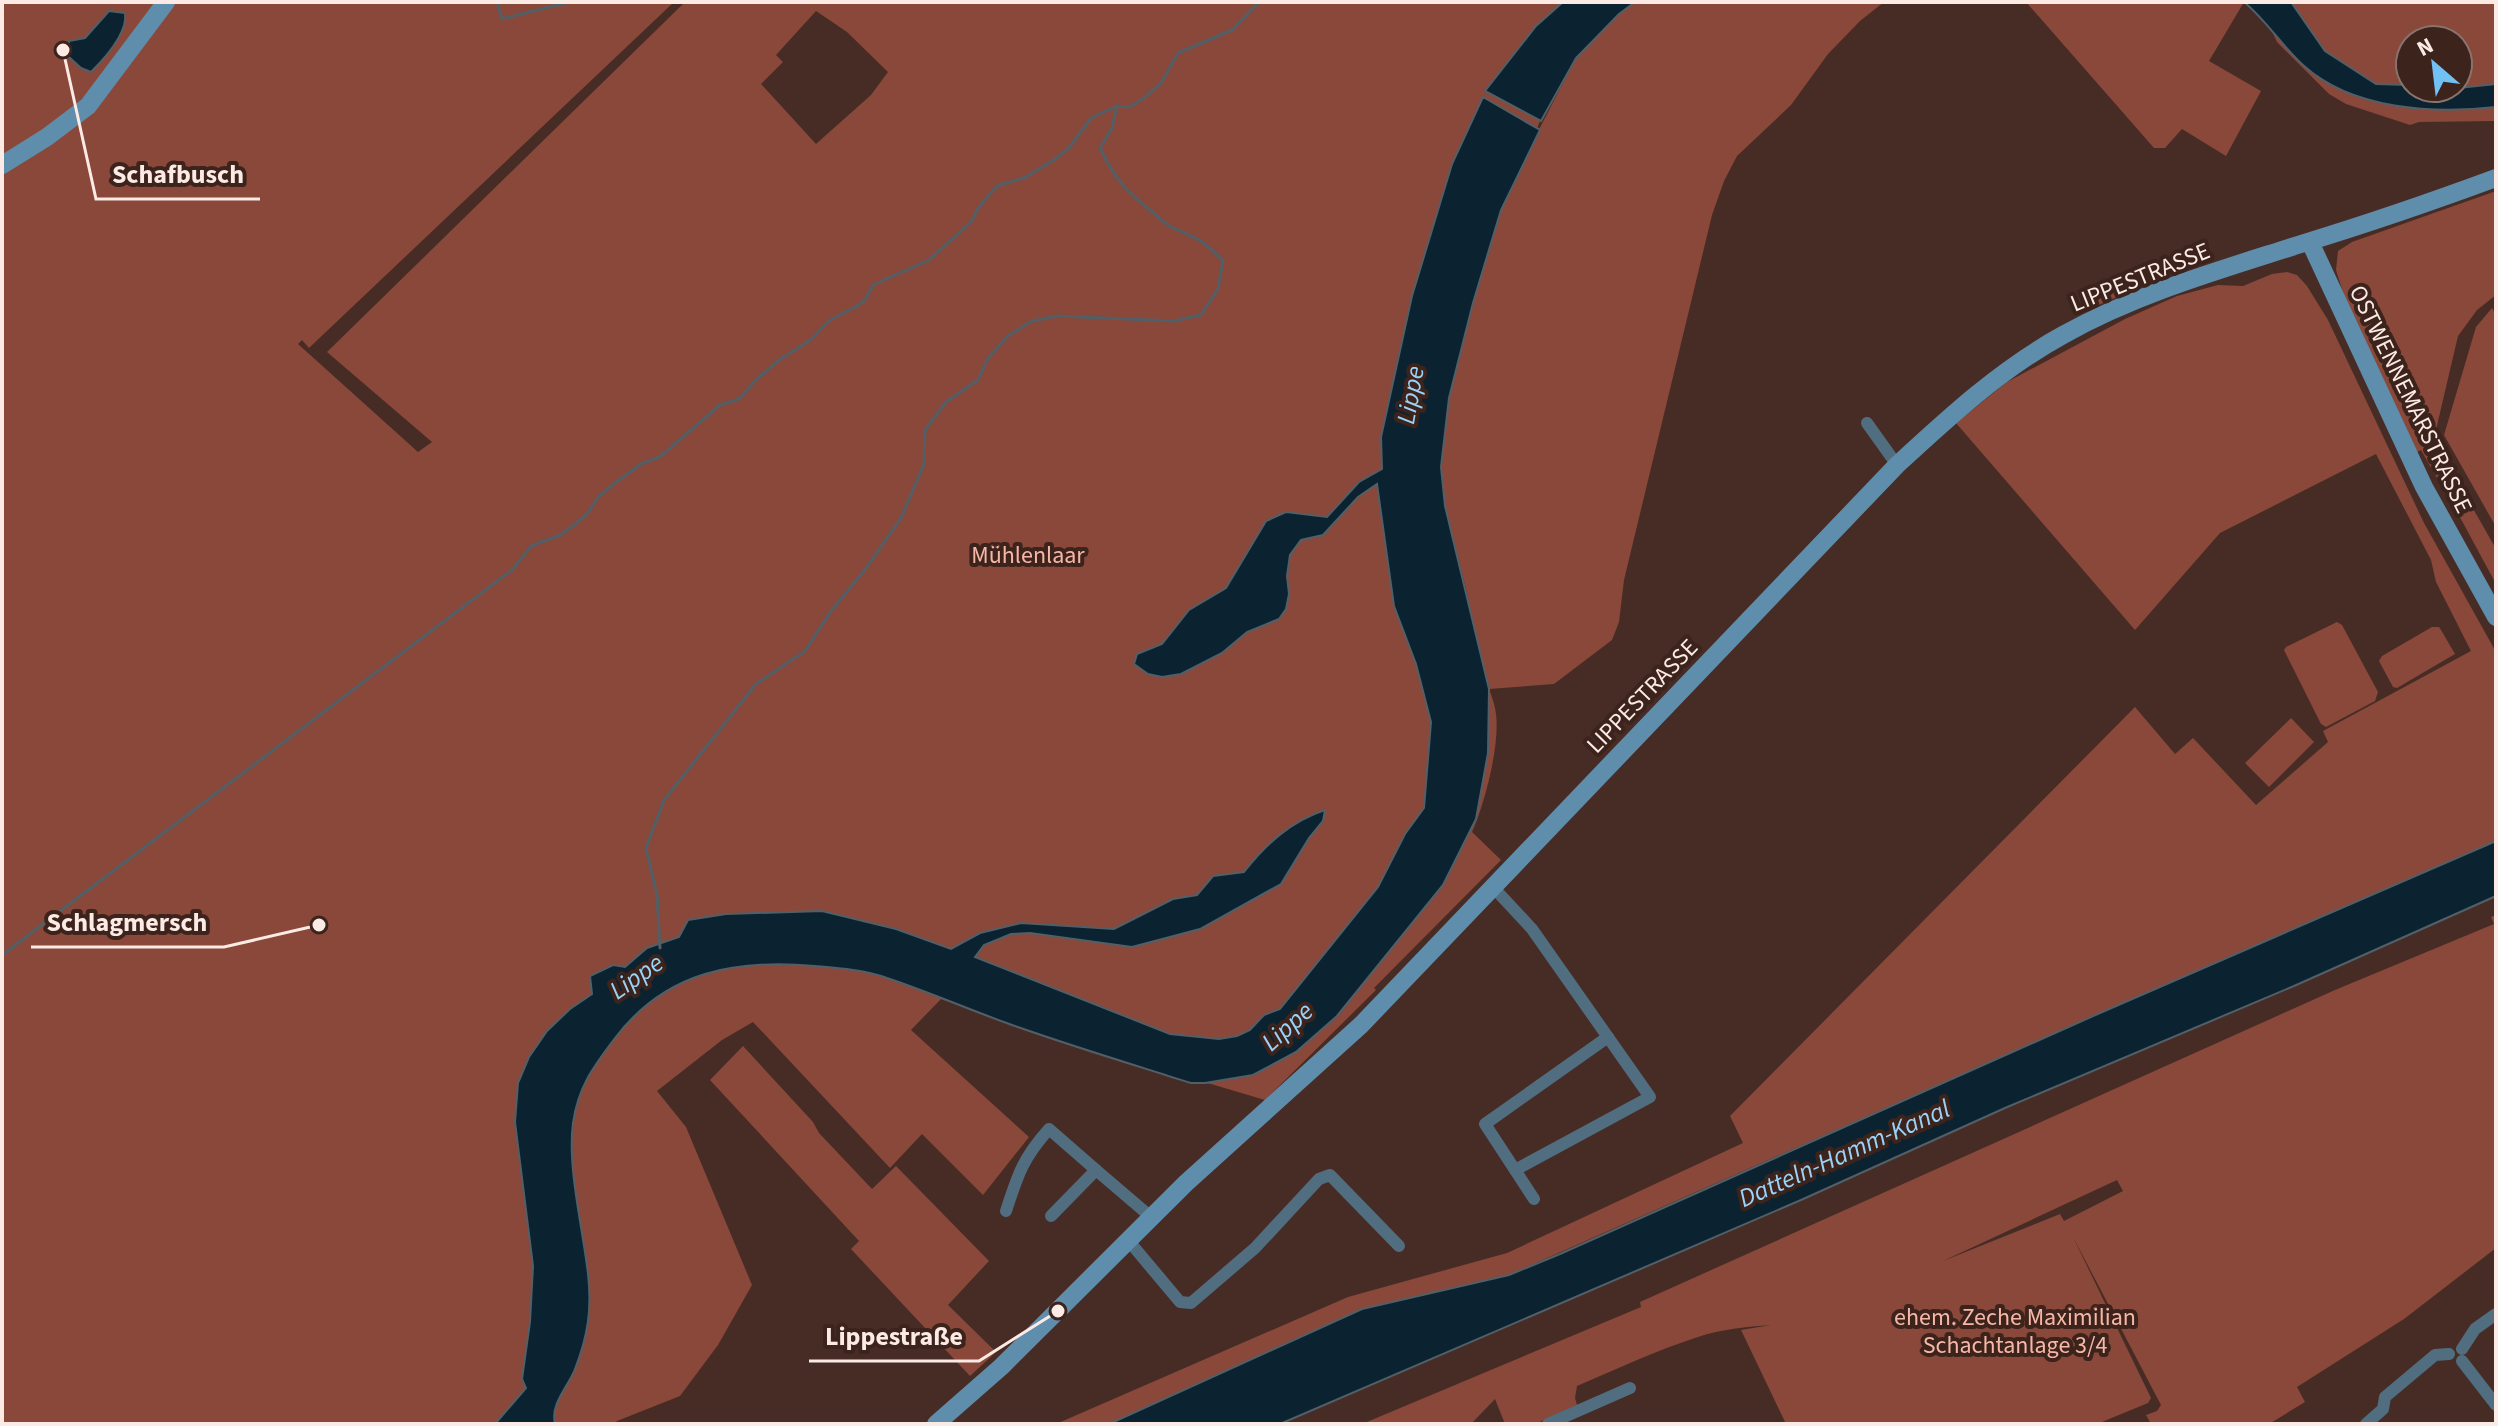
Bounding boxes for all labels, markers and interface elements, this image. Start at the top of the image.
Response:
north arrow [2394,24,2474,104]
text: N [2411,30,2439,65]
callout: Schafbusch [96,149,260,199]
text: Schafbusch [112,156,244,193]
street label: LIPPESTRASSE [2065,234,2215,321]
street label: OSTWENNEMARSTRASSE [2340,279,2481,519]
water label: Lippe [1387,363,1434,427]
park label: Mühlenlaar [971,538,1085,573]
street label: LIPPESTRASSE [1579,631,1706,762]
callout: Schlagmersch [31,897,224,947]
text: Schlagmersch [47,904,207,941]
water label: Lippe [602,944,671,1008]
water label: Lippe [1253,993,1321,1060]
water label: Datteln-Hamm-Kanal [1733,1090,1956,1217]
park label: ehem. Zeche Maximilian Schachtanlage 3/4 [1894,1300,2136,1363]
callout: Lippestraße [809,1311,979,1361]
text: Lippestraße [825,1318,963,1355]

